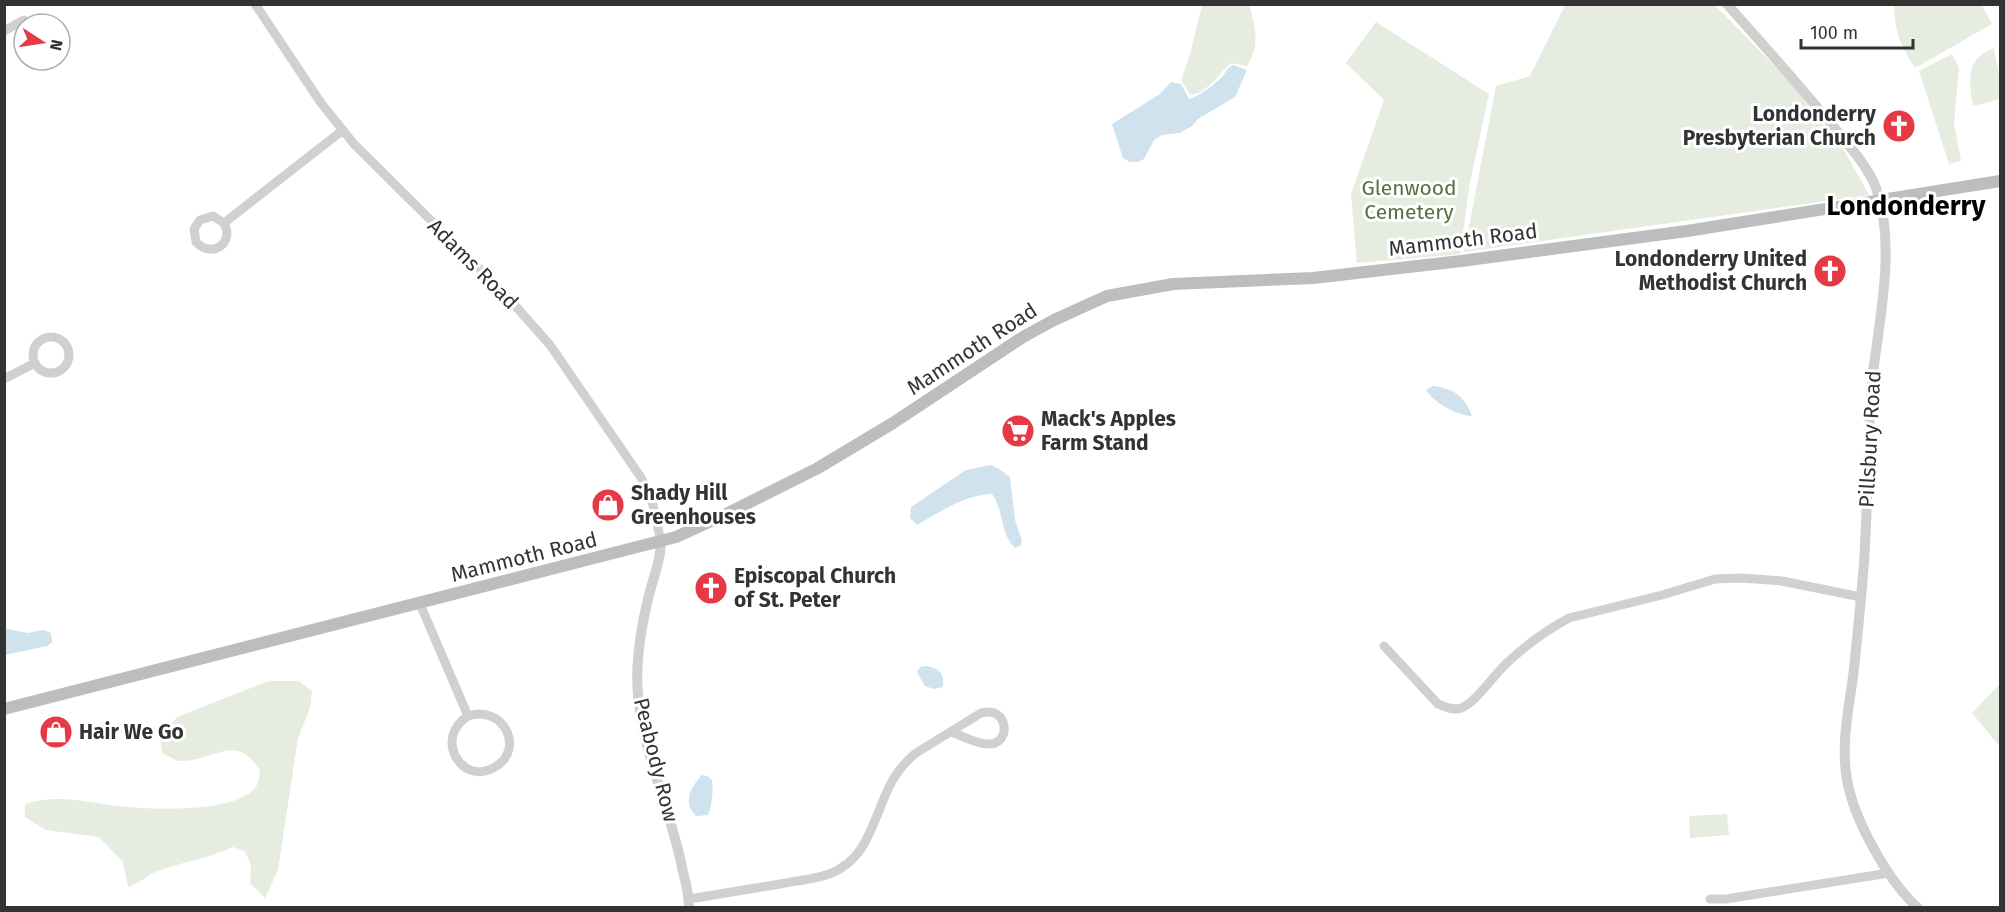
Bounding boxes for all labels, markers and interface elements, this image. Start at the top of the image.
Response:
north arrow [12,12,72,72]
scale bar [1801,12,1914,50]
text: 100 m [1810,22,1858,44]
text: N [46,38,67,52]
place label: Londonderry Presbyterian Church [1683,101,1876,151]
church icon: Londonderry Presbyterian Church [1881,108,1917,144]
park label: Glenwood Cemetery [1361,175,1457,225]
district label: Londonderry [1827,190,1986,222]
street label: Adams Road [422,213,524,315]
street label: Mammoth Road [1387,218,1539,262]
place label: Londonderry United Methodist Church [1615,246,1807,296]
church icon: Londonderry United Methodist Church [1812,253,1848,289]
street label: Mammoth Road [902,297,1042,401]
street label: Pillsbury Road [1853,370,1887,508]
place label: Mack's Apples Farm Stand [1041,406,1176,456]
supermarket icon: Mack's Apples Farm Stand [1000,413,1036,449]
place label: Shady Hill Greenhouses [631,480,756,530]
shop icon: Shady Hill Greenhouses [590,487,626,523]
street label: Mammoth Road [448,526,600,588]
place label: Episcopal Church of St. Peter [734,563,896,613]
church icon: Episcopal Church of St. Peter [693,570,729,606]
street label: Peabody Row [628,695,684,825]
shop icon: Hair We Go [38,714,74,750]
place label: Hair We Go [79,719,184,745]

